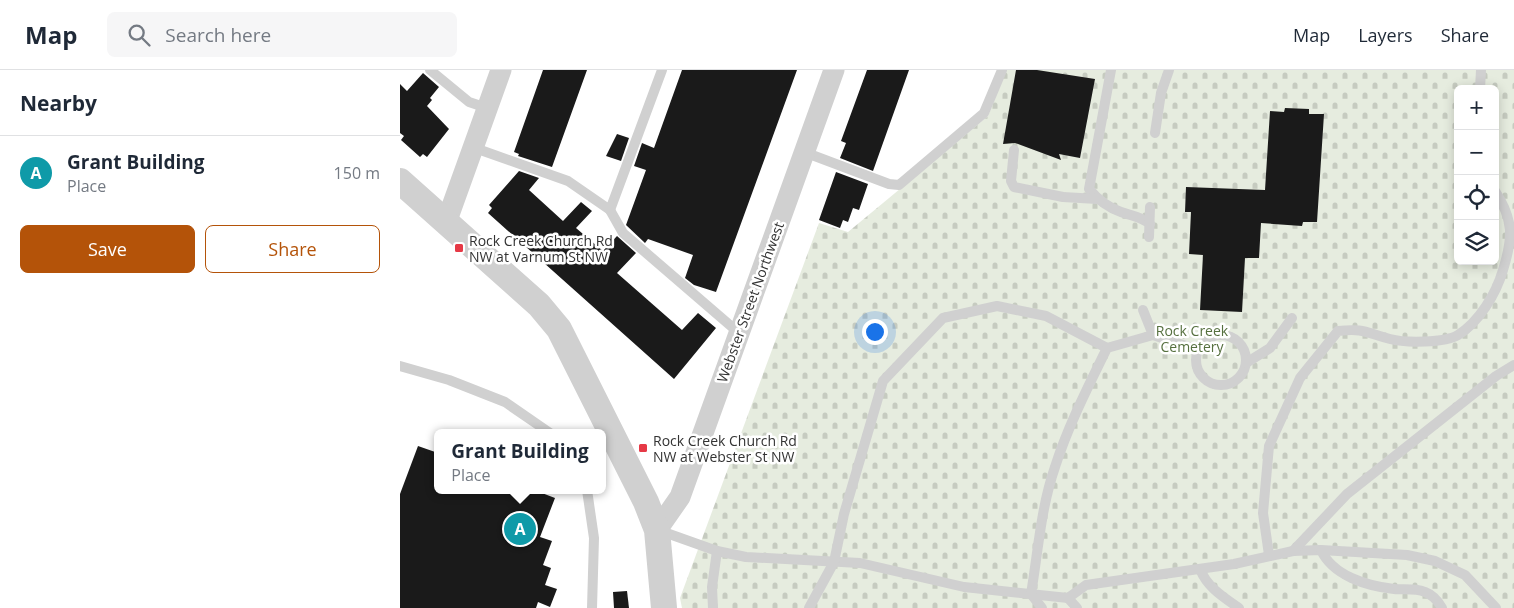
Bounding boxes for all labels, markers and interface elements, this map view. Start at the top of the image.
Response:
search box [107,12,457,57]
text: Map [25,18,77,51]
icon: search [125,21,153,49]
text: Search here [165,22,271,48]
text: Map [1293,23,1330,47]
text: Layers [1358,23,1413,47]
text: Share [1441,23,1489,47]
map controls [1454,85,1499,265]
button: + [1454,85,1499,130]
text: Nearby [20,89,97,117]
button: − [1454,130,1499,175]
text: Grant Building [67,149,204,175]
text: A [30,162,42,184]
text: 150 m [334,162,380,184]
text: Place [67,175,106,197]
button: locate [1454,175,1499,220]
street label: Webster Street Northwest [712,219,788,385]
button: layers [1454,220,1499,265]
button: Save [20,225,195,273]
button: Share [205,225,380,273]
place label: Rock Creek Church Rd NW at Varnum St NW [469,231,613,266]
marker: Rock Creek Church Rd NW at Varnum St NW [453,242,465,254]
your location [862,319,888,345]
park label: Rock Creek Cemetery [1156,321,1229,356]
popup [434,429,606,494]
place label: Rock Creek Church Rd NW at Webster St NW [653,431,797,466]
text: Grant Building [451,438,589,464]
marker: Rock Creek Church Rd NW at Webster St NW [637,442,649,454]
text: Place [451,464,490,486]
pin: A [504,510,536,548]

